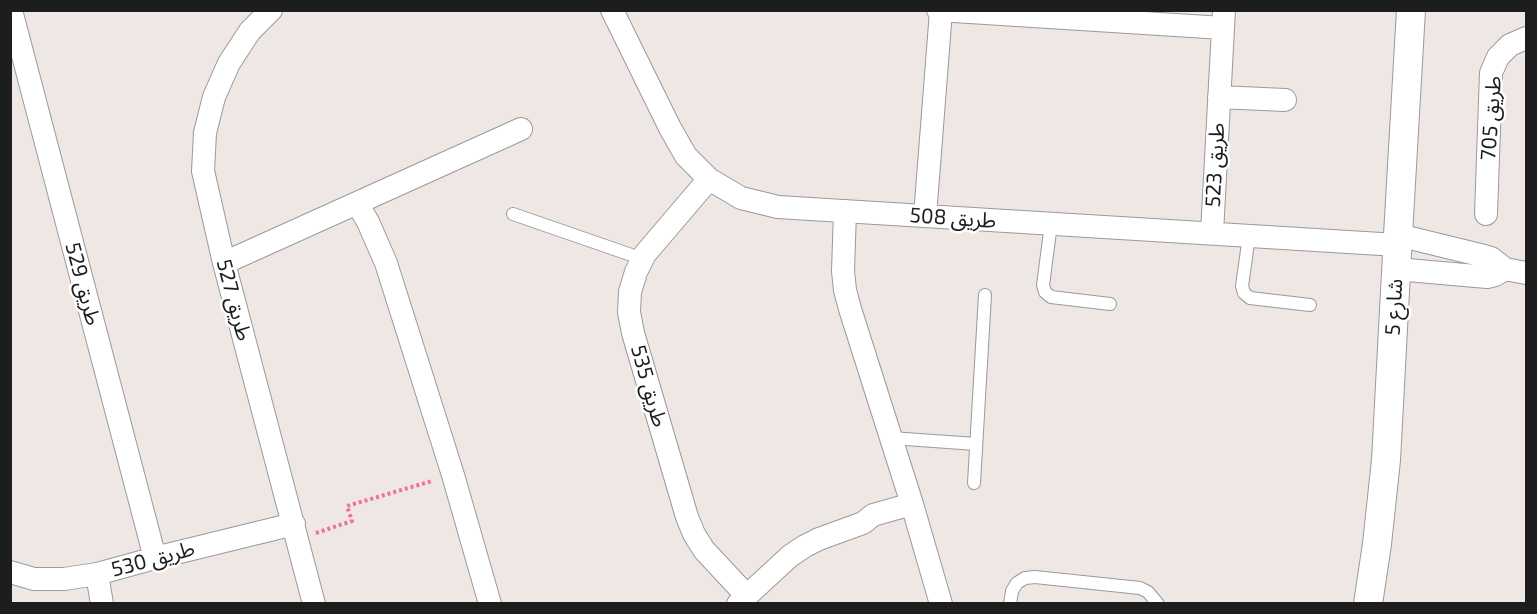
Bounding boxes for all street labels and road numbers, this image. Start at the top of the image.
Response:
street label: طريق 705 [1475,75,1507,161]
street label: طريق 523 [1200,122,1230,208]
street label: طريق 508 [909,202,997,234]
street label: طريق 529 [60,240,106,328]
street label: طريق 527 [211,256,257,344]
street label: شارع 5 [1380,278,1408,336]
street label: طريق 535 [625,342,673,430]
street label: طريق 530 [108,536,198,582]

